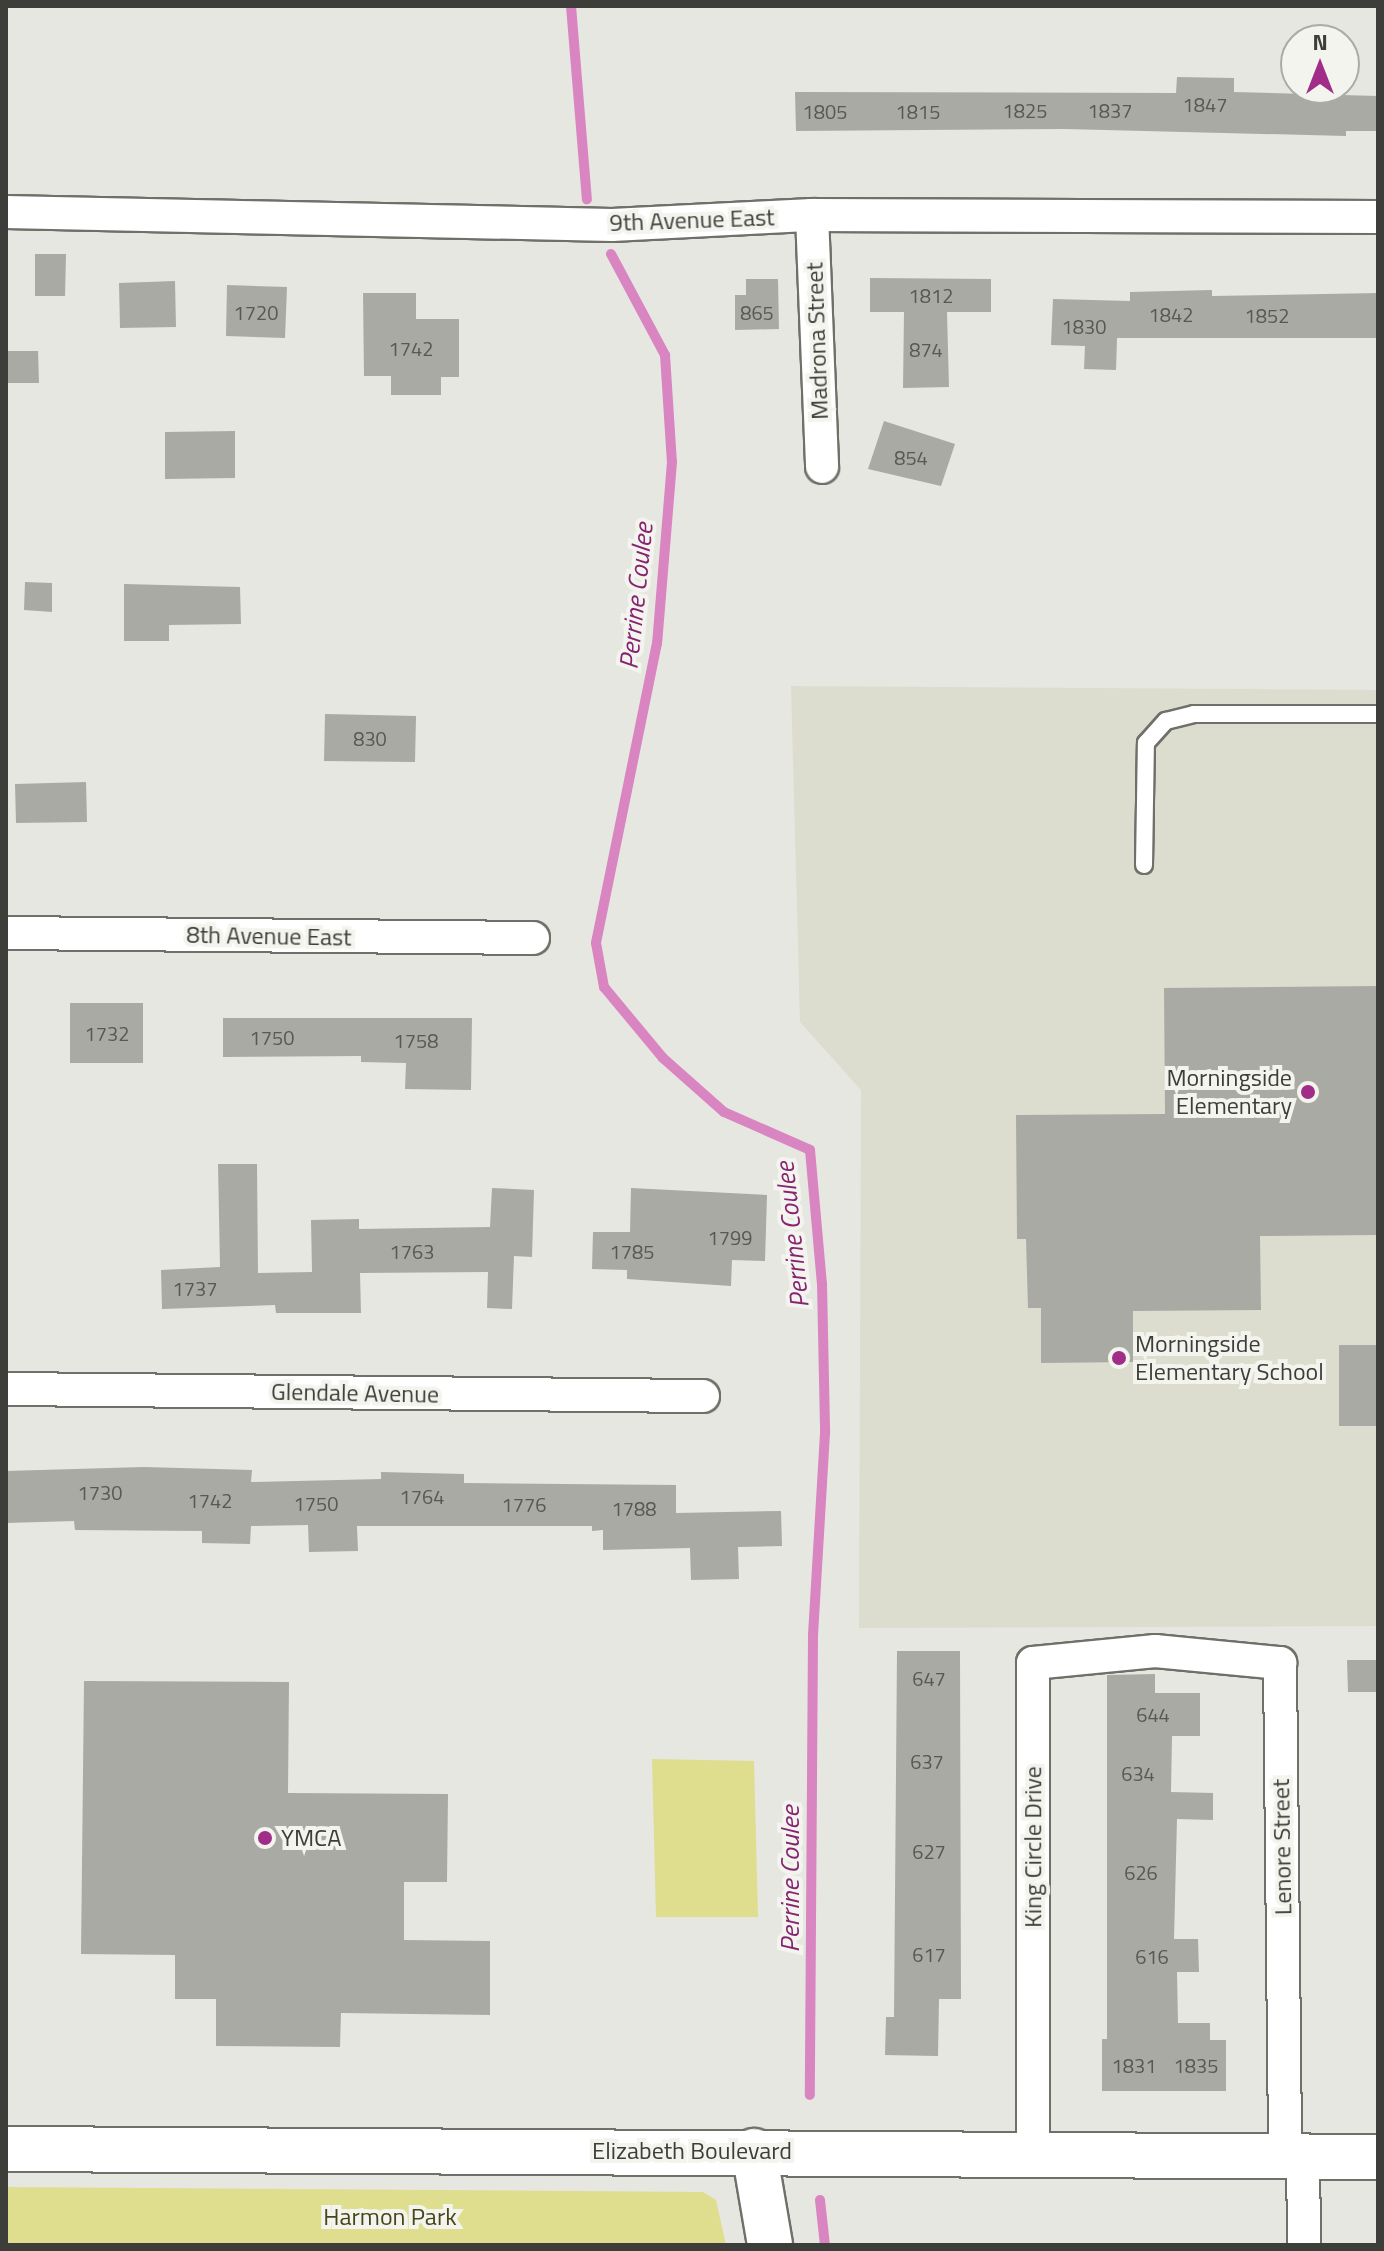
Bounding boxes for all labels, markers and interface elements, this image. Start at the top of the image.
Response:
north arrow [1280,24,1360,104]
text: N [1312,25,1328,59]
house number: 1847 [1183,92,1227,116]
house number: 1825 [1003,98,1047,122]
house number: 1837 [1088,98,1132,122]
house number: 1805 [803,99,847,123]
house number: 1815 [896,99,940,123]
street label: 9th Avenue East [609,203,775,237]
street label: Madrona Street [800,262,834,420]
house number: 1812 [909,283,953,307]
house number: 1720 [234,300,278,324]
house number: 865 [740,300,774,324]
house number: 1842 [1149,302,1193,326]
house number: 1852 [1245,303,1289,327]
house number: 1830 [1062,314,1106,338]
house number: 1742 [389,336,433,360]
house number: 874 [909,337,943,361]
house number: 854 [894,445,928,469]
water label: Perrine Coulee [613,521,659,671]
house number: 830 [353,726,387,750]
street label: 8th Avenue East [186,920,352,952]
house number: 1732 [85,1021,129,1045]
house number: 1750 [250,1025,294,1049]
house number: 1758 [394,1028,438,1052]
place label: Morningside Elementary [1166,1064,1292,1120]
marker: Morningside Elementary [1299,1083,1317,1101]
water label: Perrine Coulee [769,1160,815,1310]
house number: 1799 [708,1225,752,1249]
house number: 1763 [390,1239,434,1263]
house number: 1785 [610,1239,654,1263]
house number: 1737 [173,1276,217,1300]
place label: Morningside Elementary School [1135,1330,1324,1386]
marker: Morningside Elementary School [1110,1349,1128,1367]
street label: Glendale Avenue [271,1377,439,1409]
house number: 1730 [78,1480,122,1504]
house number: 1764 [400,1484,444,1508]
house number: 1742 [188,1488,232,1512]
house number: 1750 [294,1491,338,1515]
house number: 1776 [502,1492,546,1516]
house number: 1788 [612,1496,656,1520]
house number: 647 [912,1666,946,1690]
house number: 644 [1136,1702,1170,1726]
house number: 637 [910,1749,944,1773]
house number: 634 [1121,1761,1155,1785]
street label: King Circle Drive [1019,1766,1047,1928]
street label: Lenore Street [1266,1779,1298,1915]
water label: Perrine Coulee [774,1806,806,1952]
place label: YMCA [281,1824,341,1852]
marker: YMCA [256,1829,274,1847]
house number: 627 [912,1839,946,1863]
house number: 626 [1124,1860,1158,1884]
house number: 617 [912,1942,946,1966]
house number: 616 [1135,1944,1169,1968]
house number: 1831 [1112,2053,1156,2077]
house number: 1835 [1174,2053,1218,2077]
street label: Elizabeth Boulevard [592,2137,792,2165]
park label: Harmon Park [323,2203,457,2231]

